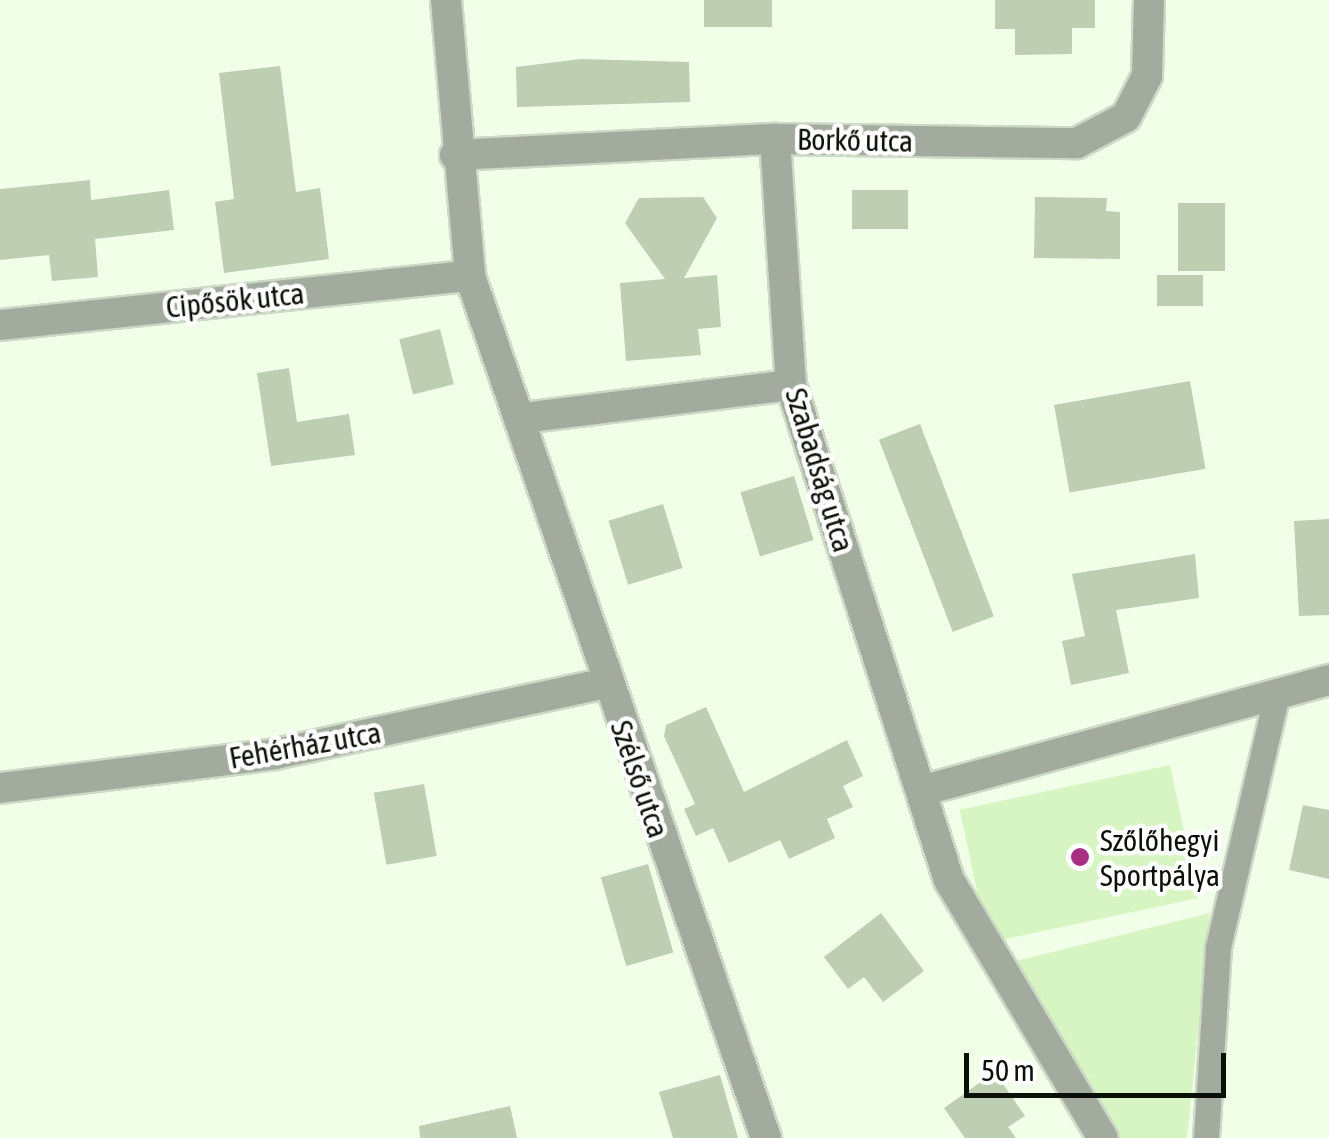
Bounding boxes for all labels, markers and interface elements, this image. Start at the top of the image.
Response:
street label: Borkő utca [797,121,913,159]
street label: Cipősök utca [164,275,306,325]
street label: Szabadság utca [778,384,862,556]
street label: Fehérház utca [226,714,384,776]
street label: Szélső utca [603,716,677,842]
place label: Szőlőhegyi Sportpálya [1100,822,1220,892]
marker: Szőlőhegyi Sportpálya [1069,846,1091,868]
scale bar [969,1033,1232,1095]
text: 50 m [981,1053,1035,1087]

